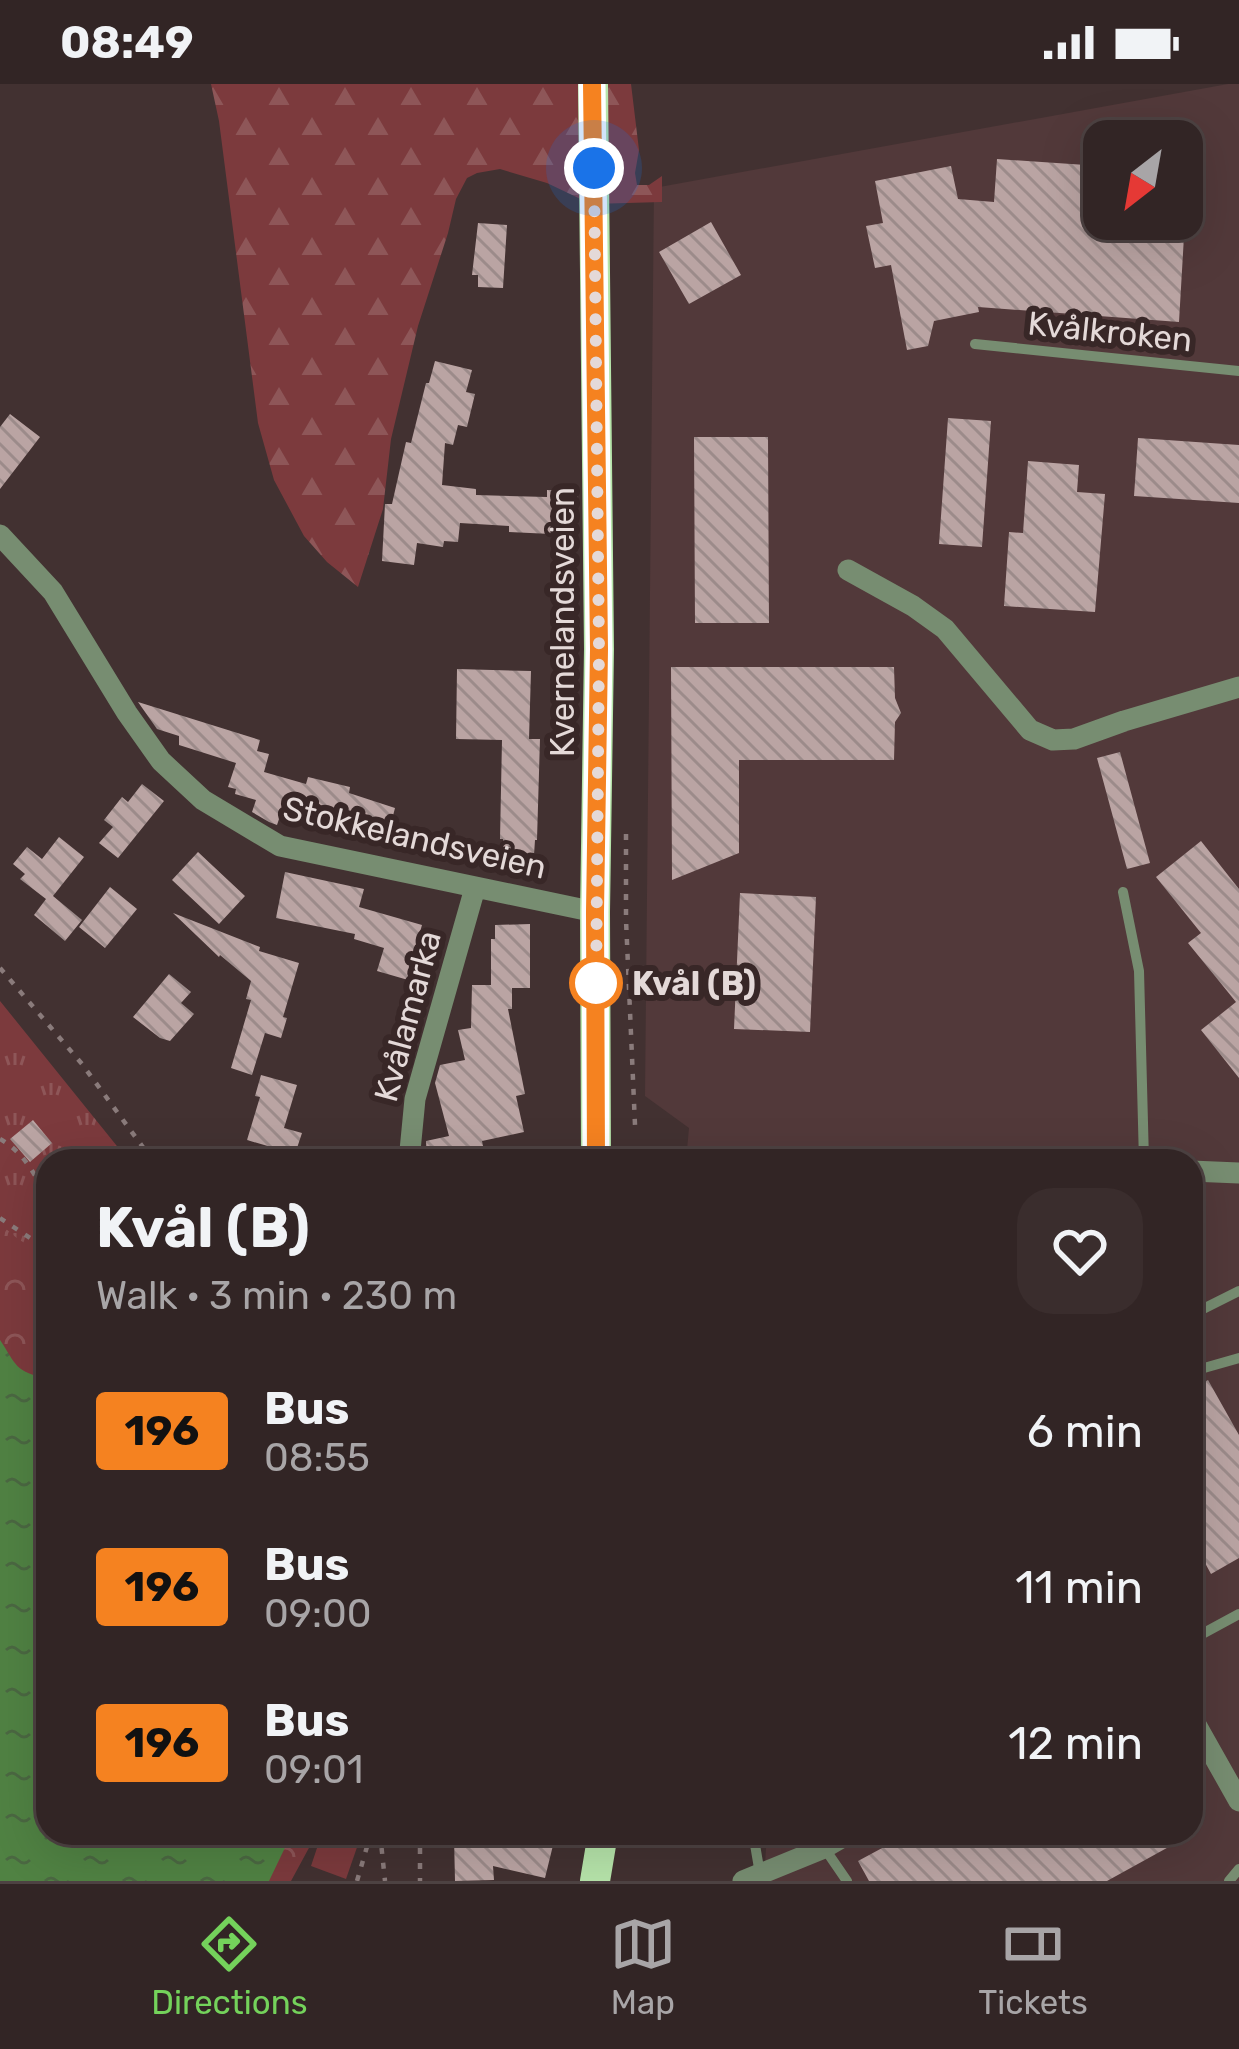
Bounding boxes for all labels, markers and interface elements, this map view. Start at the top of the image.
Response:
text: 08:49 [60,16,194,69]
north arrow [1083,120,1203,240]
map controls [1083,120,1203,240]
your location [564,138,624,198]
street label: Kvålkroken [1026,303,1194,360]
street label: Kvernelandsveien [543,487,582,757]
street label: Stokkelandsveien [280,788,550,887]
street label: Kvålamarka [366,926,449,1106]
marker: Kvål (B) [571,958,621,1008]
place label: Kvål (B) [632,964,756,1003]
button: heart [1017,1188,1143,1314]
text: Kvål (B) [96,1194,310,1261]
text: Walk · 3 min · 230 m [96,1273,457,1319]
text: Bus [264,1382,349,1435]
text: 6 min [1027,1405,1143,1458]
text: 196 [125,1406,199,1456]
text: 08:55 [264,1435,370,1481]
text: Bus [264,1538,349,1591]
text: 11 min [1015,1561,1143,1614]
text: 196 [125,1562,199,1612]
text: 09:00 [264,1591,371,1637]
text: Bus [264,1694,349,1747]
text: 12 min [1008,1717,1143,1770]
text: 196 [125,1718,199,1768]
text: 09:01 [264,1747,363,1793]
tab: Directions [151,1911,307,2022]
tab: Map [610,1911,676,2022]
tab: Tickets [978,1911,1088,2022]

